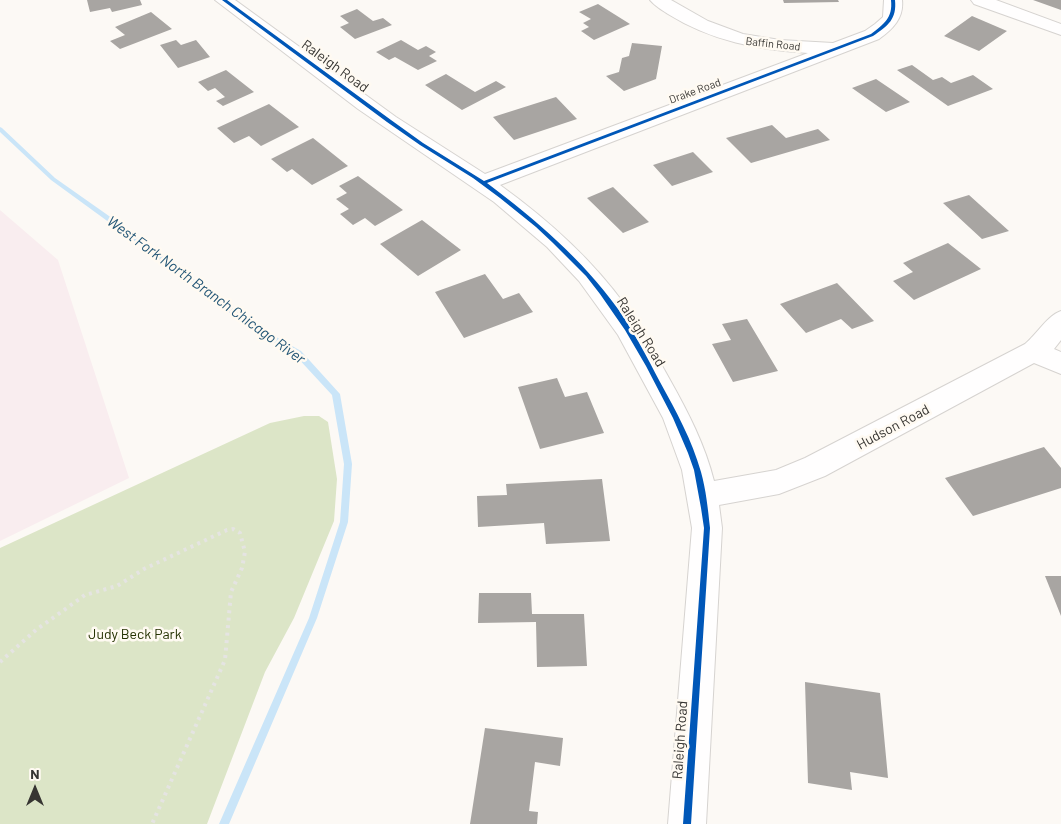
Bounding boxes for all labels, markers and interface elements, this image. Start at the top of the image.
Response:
street label: Baffin Road [745,35,801,53]
street label: Raleigh Road [298,36,372,96]
street label: Drake Road [667,76,723,106]
water label: West Fork North Branch Chicago River [103,212,309,368]
street label: Raleigh Road [613,294,669,370]
street label: Hudson Road [854,401,932,453]
park label: Judy Beck Park [88,626,182,642]
street label: Raleigh Road [669,700,691,780]
north arrow [10,764,60,814]
text: N [30,765,40,782]

